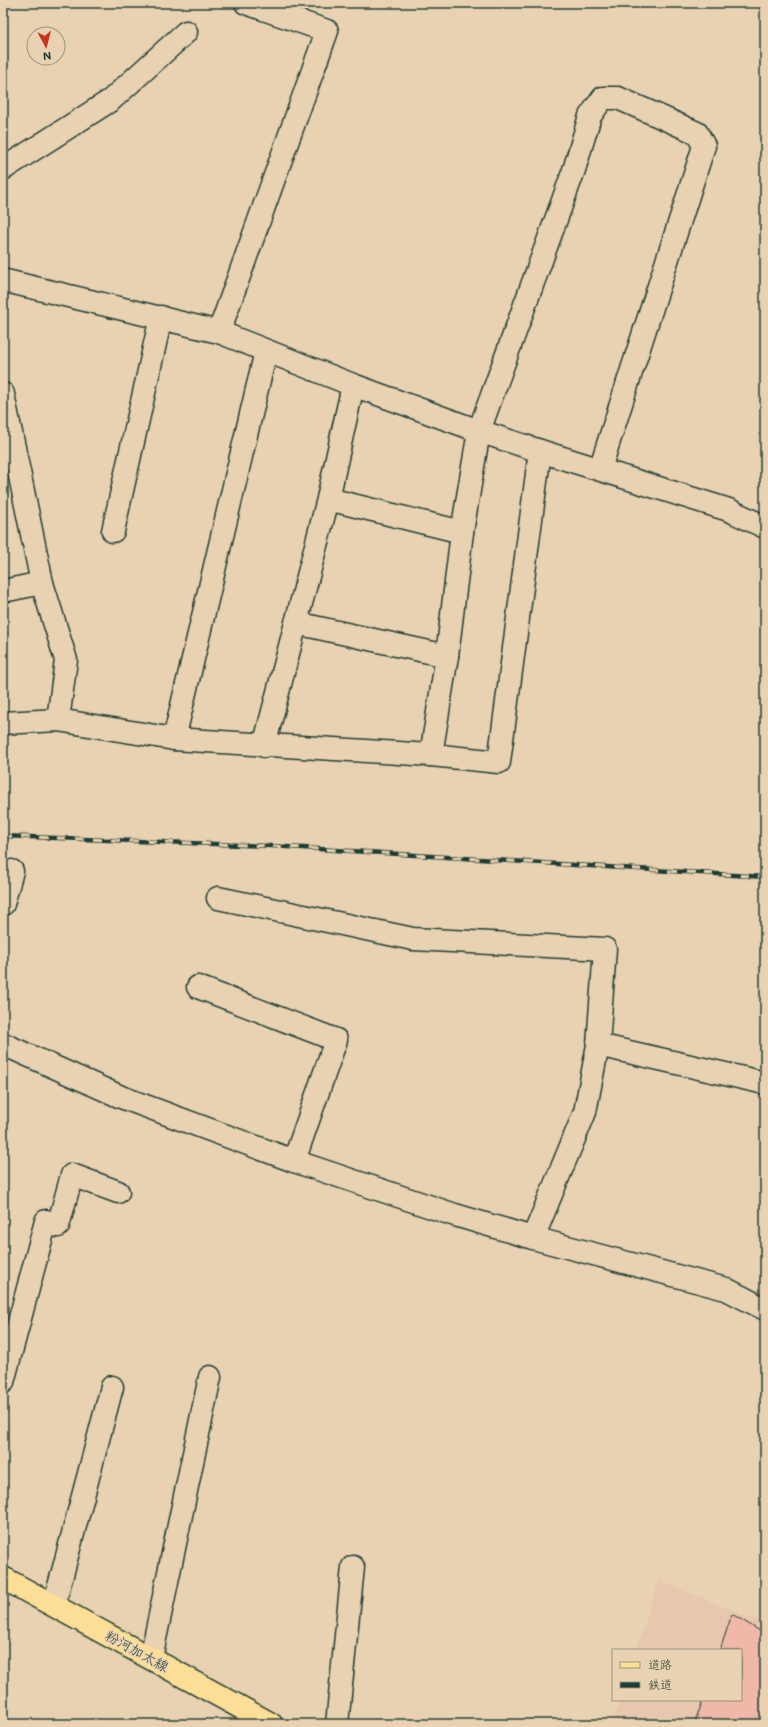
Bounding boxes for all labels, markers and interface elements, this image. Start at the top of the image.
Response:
north arrow [26,26,66,66]
text: N [42,48,52,64]
street label: 粉河加太線 [102,1625,172,1676]
legend [612,1649,742,1701]
text: 道路 [648,1656,672,1672]
text: 鉄道 [648,1676,672,1692]

